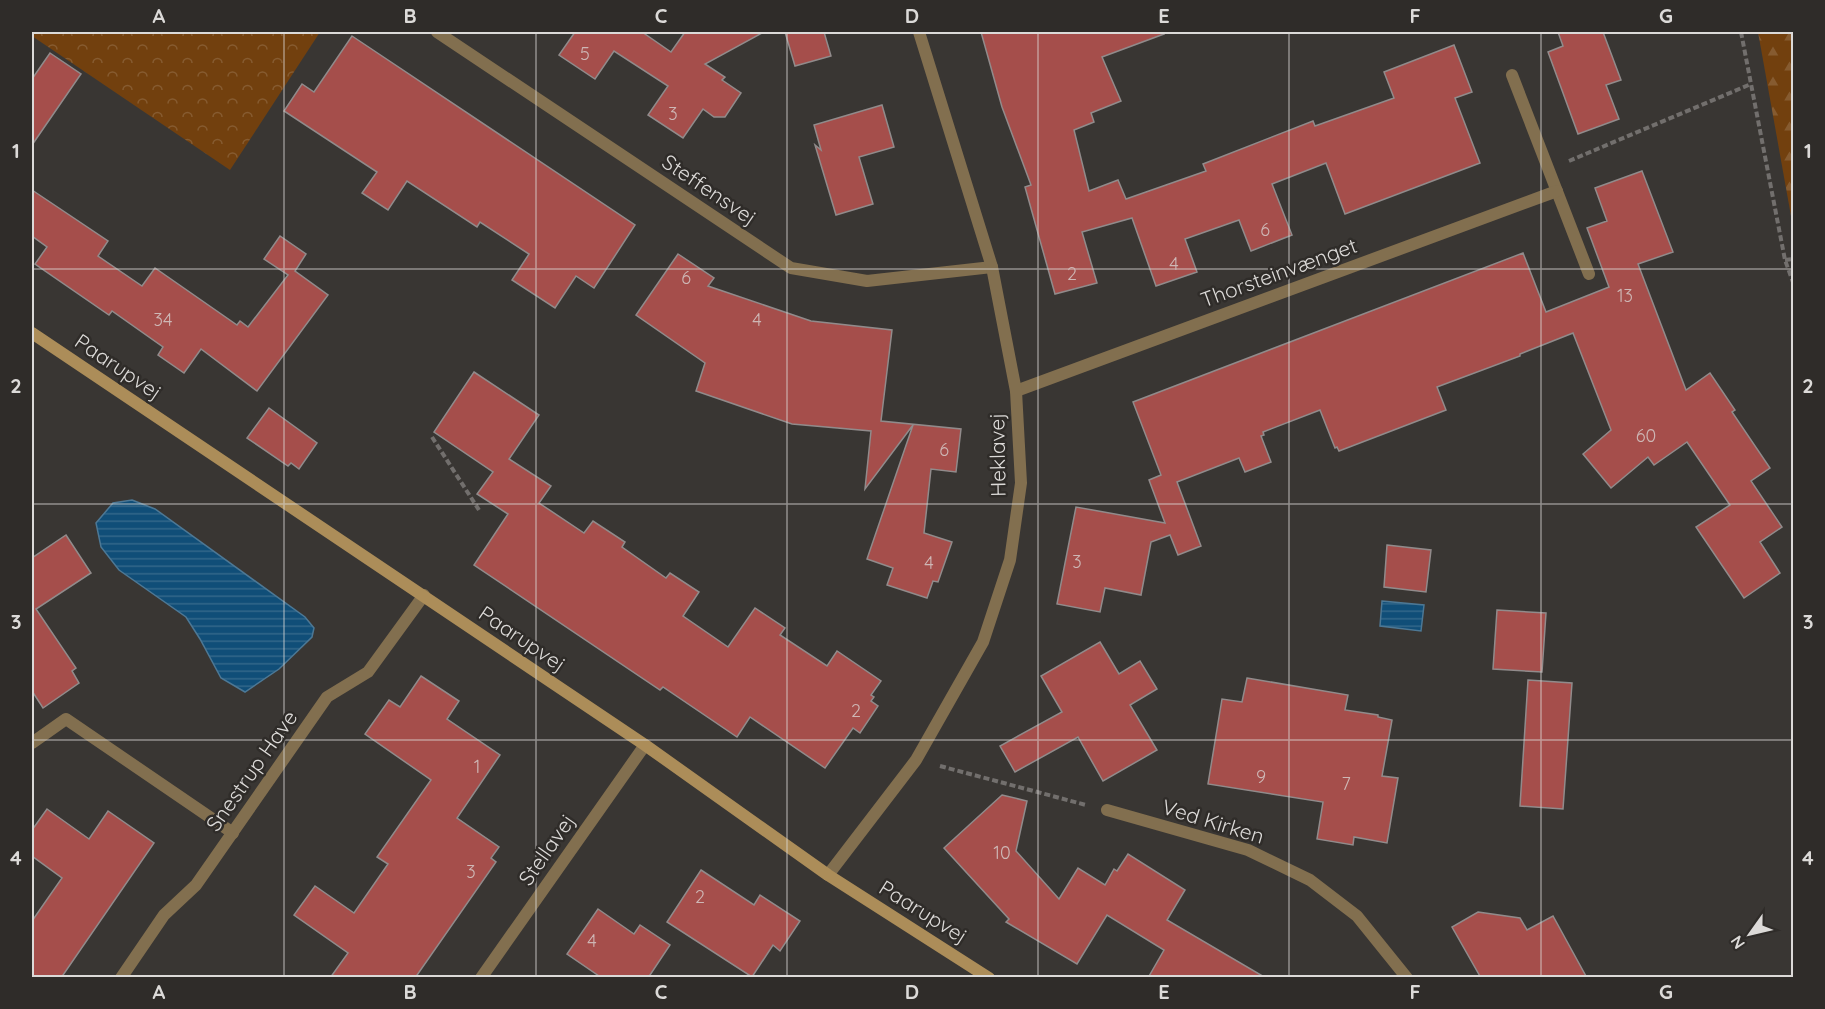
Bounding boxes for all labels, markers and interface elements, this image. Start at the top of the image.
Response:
text: A [153,3,166,28]
text: B [403,3,417,28]
text: C [655,3,668,28]
text: D [905,3,919,28]
text: E [1158,3,1170,28]
text: F [1409,3,1421,28]
text: G [1659,3,1673,28]
house number: 5 [580,42,590,65]
house number: 3 [668,102,678,125]
text: 1 [12,138,20,163]
text: 1 [1804,138,1812,163]
street label: Steffensvej [657,148,762,230]
house number: 6 [1260,218,1270,241]
street label: Thorsteinvænget [1197,232,1360,312]
house number: 4 [1169,252,1179,275]
house number: 2 [1067,262,1077,285]
house number: 6 [681,266,691,289]
house number: 13 [1617,284,1633,307]
house number: 34 [154,308,172,331]
house number: 4 [752,308,762,331]
street label: Paarupvej [70,328,167,405]
text: 2 [10,373,22,398]
text: 2 [1802,373,1814,398]
street label: Heklavej [983,413,1011,497]
house number: 60 [1636,424,1656,447]
house number: 6 [939,438,949,461]
house number: 3 [1072,550,1082,573]
house number: 4 [924,551,934,574]
street label: Paarupvej [474,600,571,677]
text: 3 [11,609,21,634]
text: 3 [1803,609,1813,634]
house number: 2 [851,699,861,722]
street label: Snestrup Have [200,705,302,836]
house number: 1 [474,755,480,778]
house number: 9 [1256,765,1266,788]
house number: 7 [1341,772,1351,795]
street label: Ved Kirken [1159,793,1267,849]
street label: Stellavej [512,809,580,890]
house number: 10 [993,841,1011,864]
text: 4 [10,845,22,870]
text: 4 [1802,845,1814,870]
house number: 3 [466,860,476,883]
street label: Paarupvej [875,874,973,948]
house number: 2 [695,885,705,908]
north arrow [1720,904,1780,964]
house number: 4 [587,929,597,952]
text: N [1726,932,1749,953]
text: A [153,979,166,1004]
text: B [403,979,417,1004]
text: C [655,979,668,1004]
text: D [905,979,919,1004]
text: E [1158,979,1170,1004]
text: F [1409,979,1421,1004]
text: G [1659,979,1673,1004]

